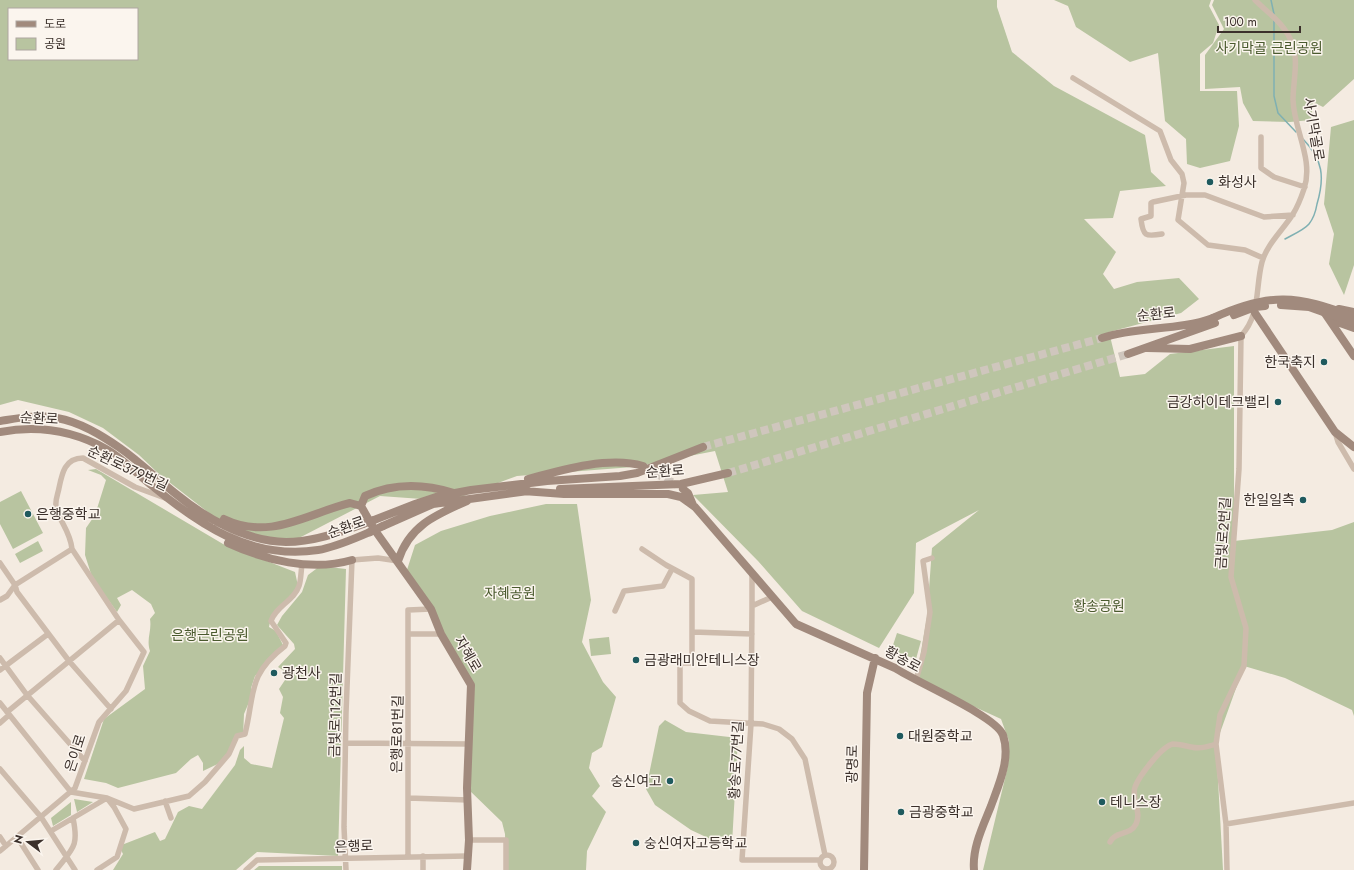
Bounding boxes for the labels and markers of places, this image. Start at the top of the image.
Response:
place label: 화성사 [1218,172,1257,192]
marker: 화성사 [1205,177,1215,187]
place label: 한국축지 [1264,352,1316,372]
marker: 한국축지 [1319,357,1329,367]
place label: 금강하이테크밸리 [1167,392,1270,412]
marker: 금강하이테크밸리 [1273,397,1283,407]
place label: 한일일측 [1243,490,1295,510]
marker: 한일일측 [1298,495,1308,505]
place label: 은행중학교 [36,504,101,524]
marker: 은행중학교 [23,509,33,519]
place label: 금광래미안테니스장 [644,650,760,670]
marker: 금광래미안테니스장 [631,655,641,665]
place label: 광천사 [282,663,321,683]
marker: 광천사 [269,668,279,678]
place label: 대원중학교 [908,726,973,746]
marker: 대원중학교 [895,731,905,741]
place label: 숭신여고 [610,771,662,791]
marker: 숭신여고 [665,776,675,786]
place label: 테니스장 [1110,792,1162,812]
marker: 테니스장 [1097,797,1107,807]
place label: 금광중학교 [909,802,974,822]
marker: 금광중학교 [896,807,906,817]
place label: 숭신여자고등학교 [644,833,747,853]
marker: 숭신여자고등학교 [631,838,641,848]

